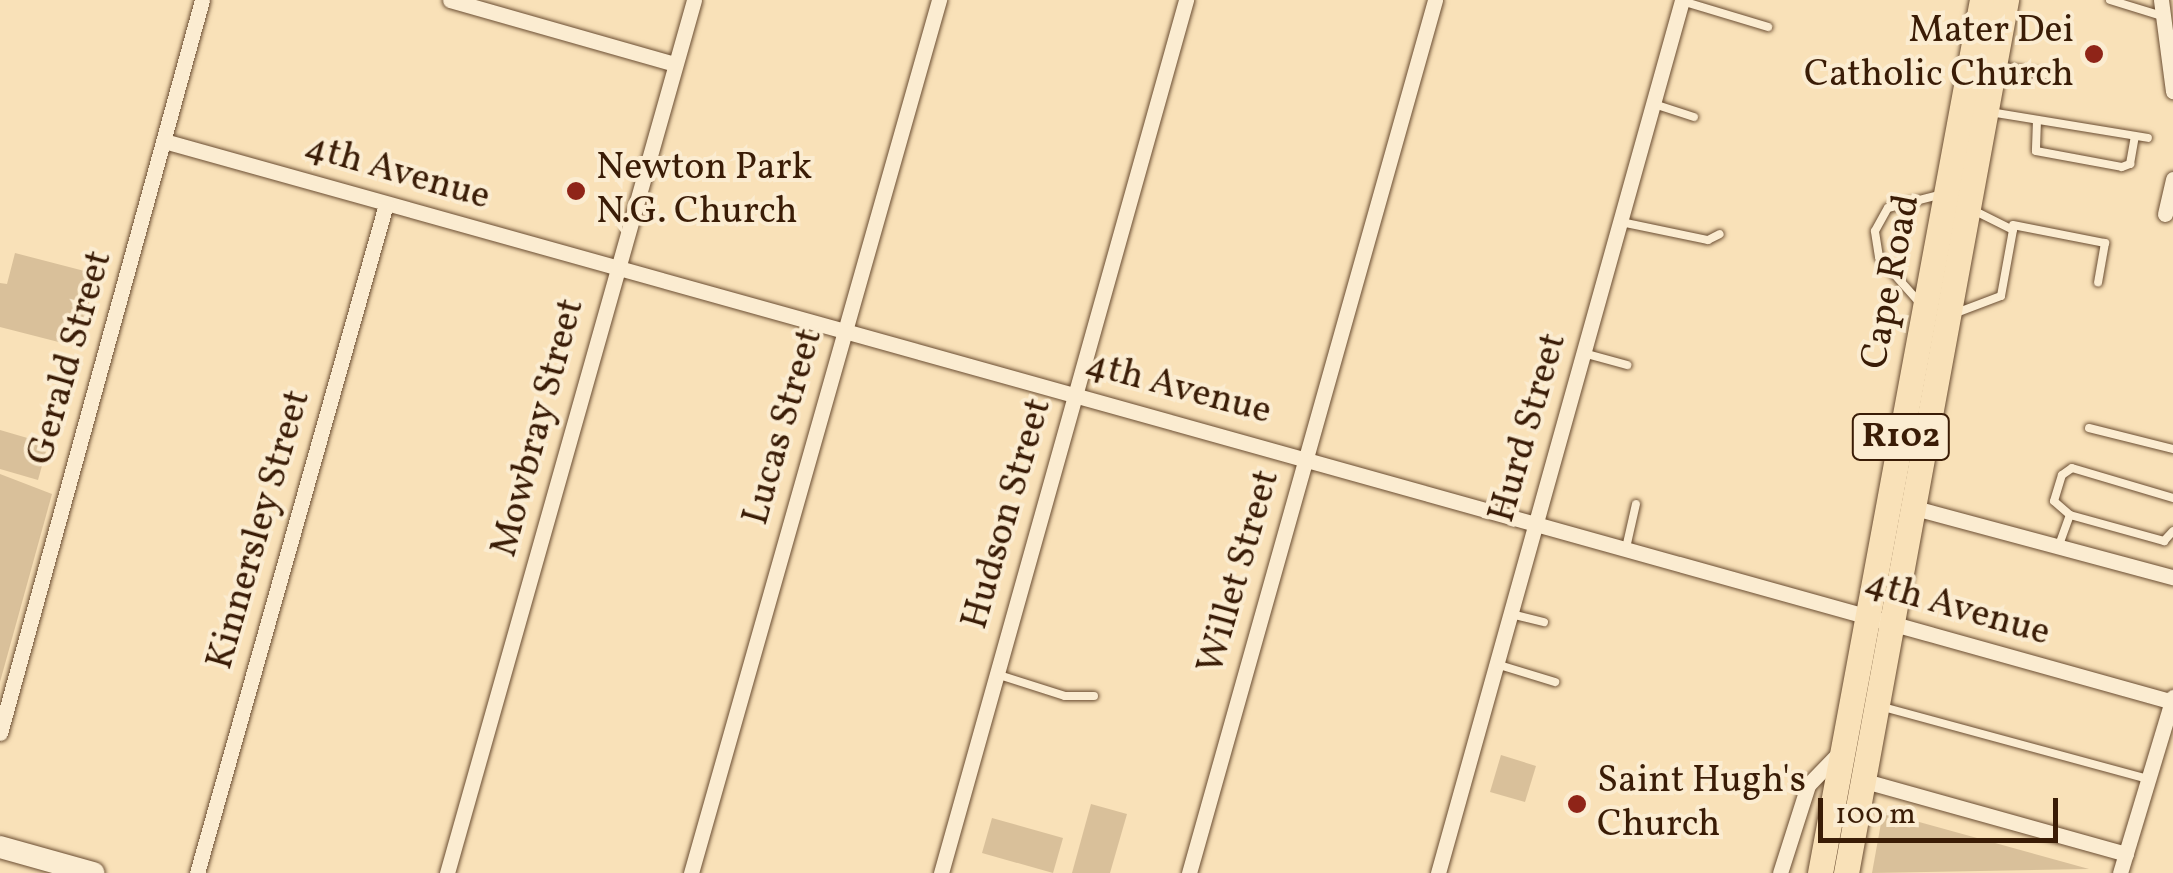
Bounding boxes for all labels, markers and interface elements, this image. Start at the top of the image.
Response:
place label: Mater Dei Catholic Church [1804,9,2074,98]
marker: Mater Dei Catholic Church [2083,43,2105,65]
street label: 4th Avenue [299,125,495,221]
place label: Newton Park N.G. Church [596,146,812,235]
marker: Newton Park N.G. Church [565,180,587,202]
street label: Cape Road [1853,191,1931,373]
street label: Gerald Street [19,246,123,470]
street label: Mowbray Street [483,294,595,562]
street label: Lucas Street [734,324,834,530]
street label: Hurd Street [1480,328,1578,528]
street label: 4th Avenue [1080,342,1276,436]
street label: Kinnersley Street [198,385,322,675]
street label: Hudson Street [953,393,1063,635]
road number: R102 [1851,407,1951,467]
street label: Willet Street [1189,465,1291,679]
street label: 4th Avenue [1859,561,2055,657]
place label: Saint Hugh's Church [1597,759,1806,848]
scale bar [1823,778,2063,840]
marker: Saint Hugh's Church [1566,793,1588,815]
text: 100 m [1835,794,1916,836]

